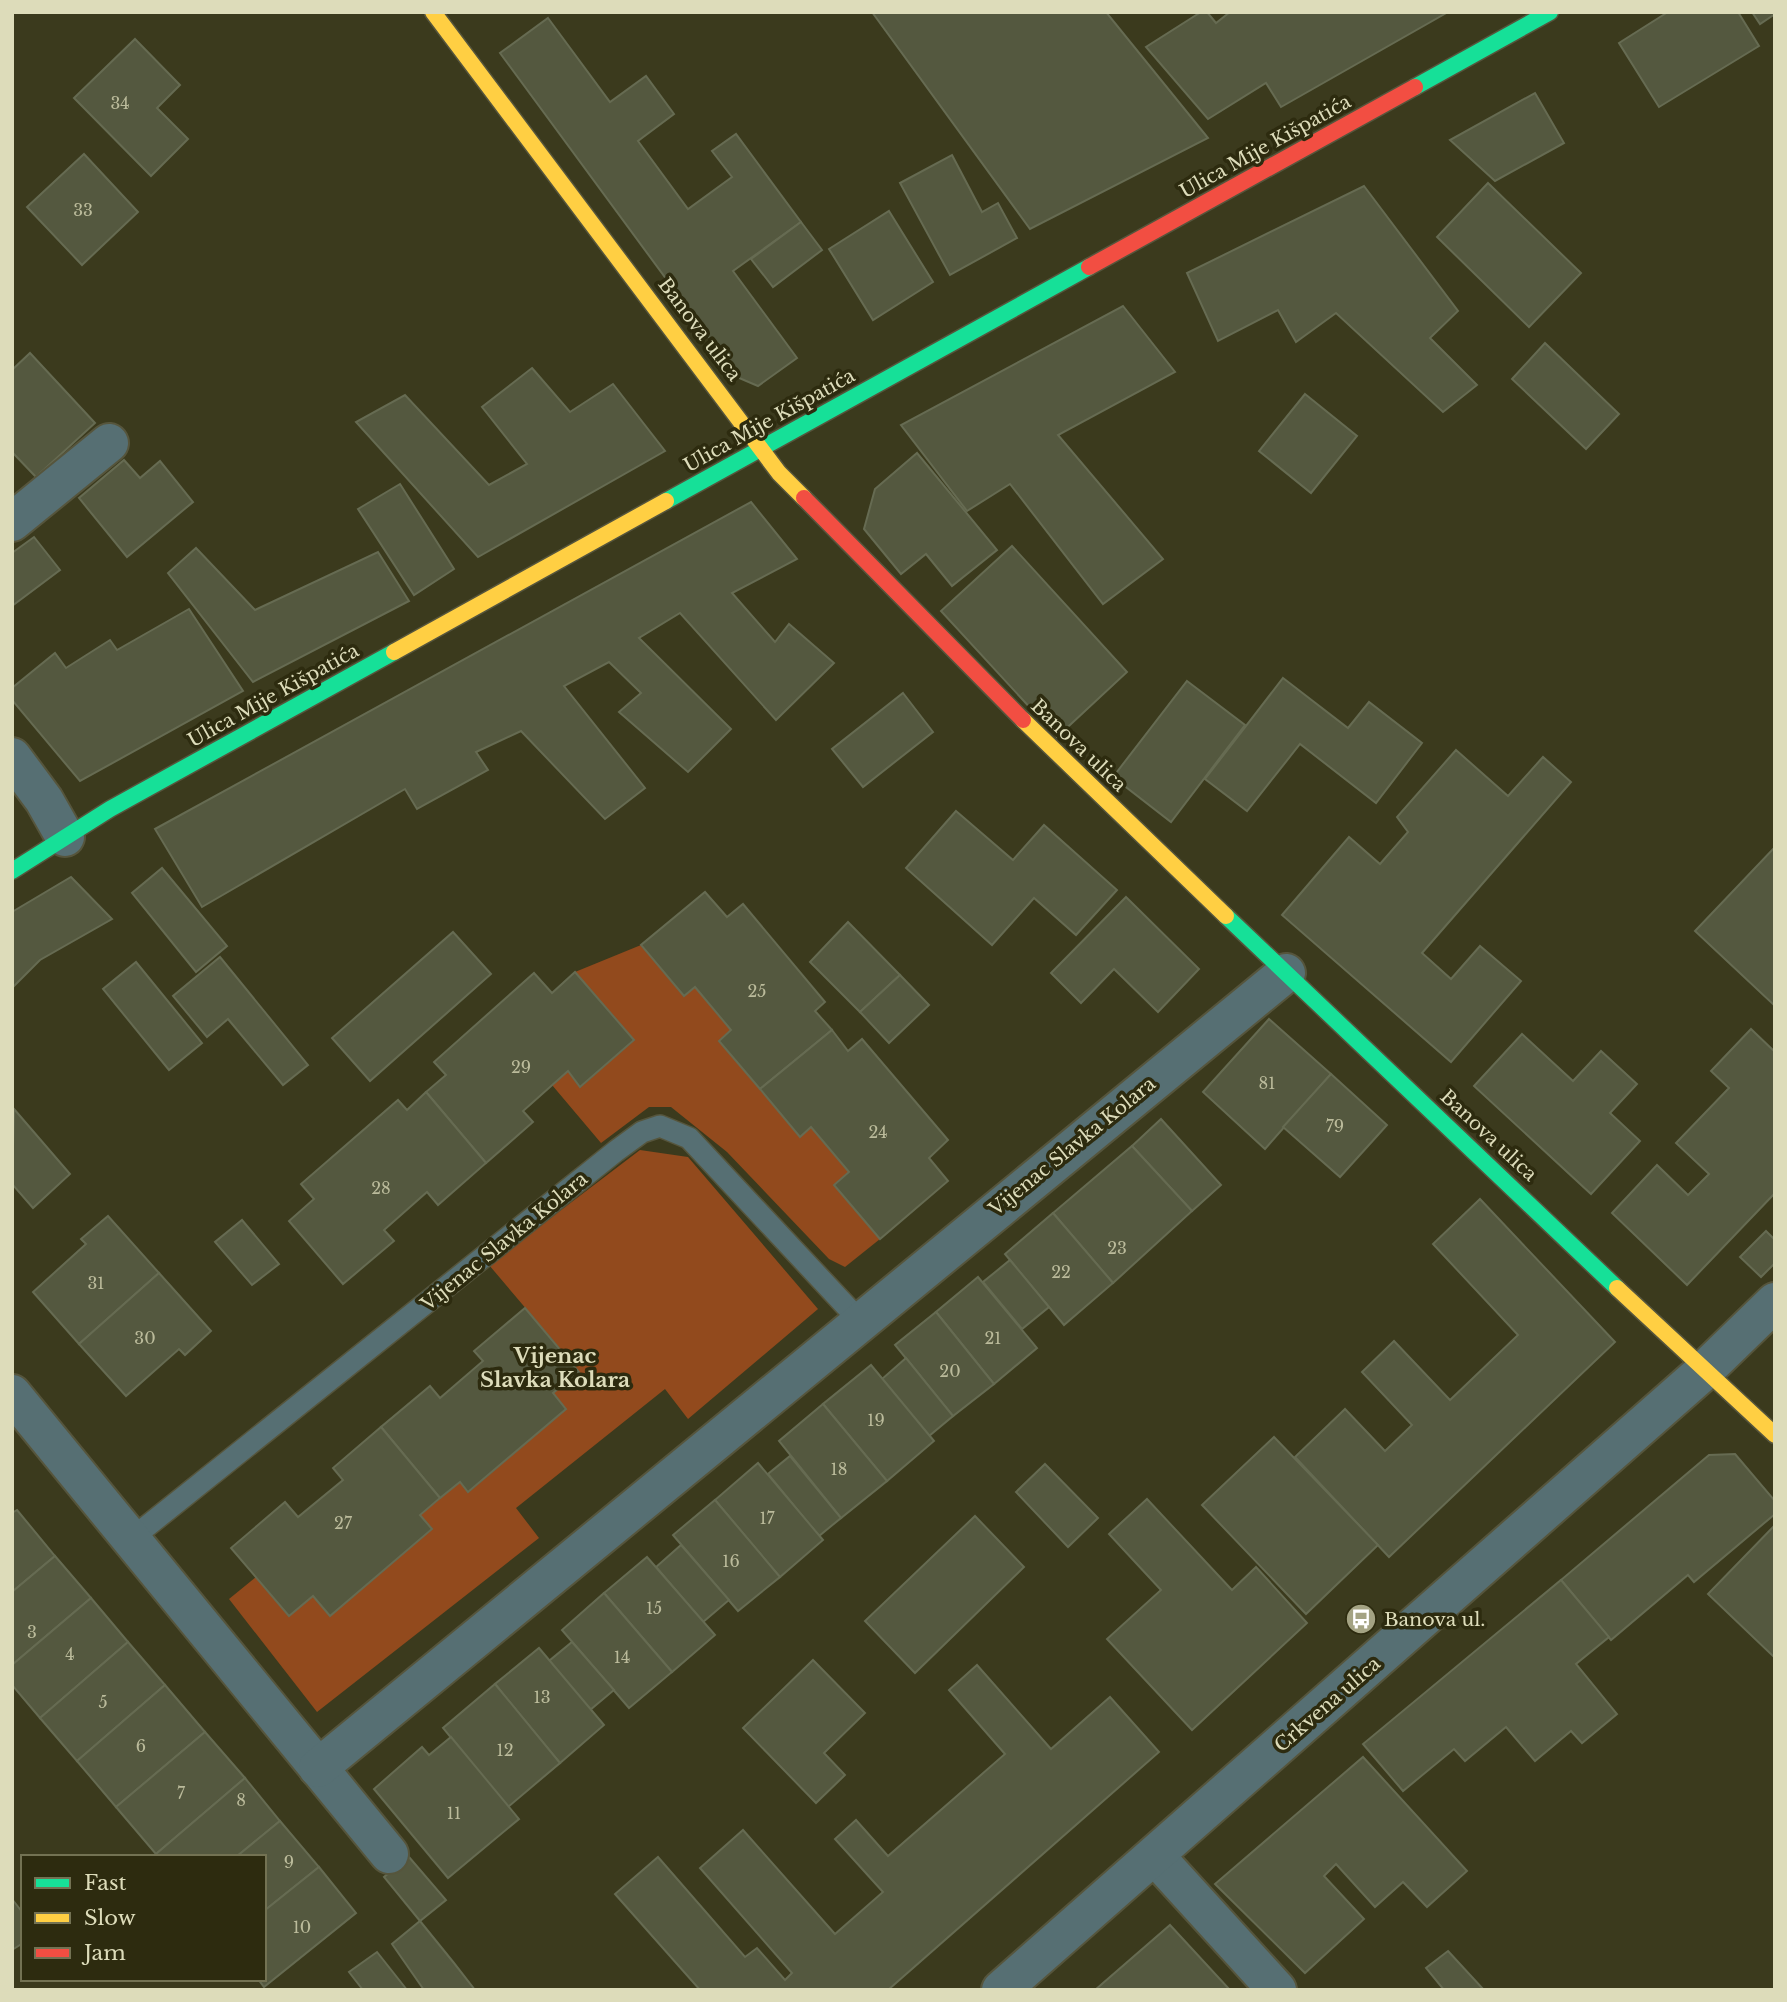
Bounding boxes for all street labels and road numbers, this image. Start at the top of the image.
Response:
street label: Ulica Mije Kišpatića [1176,90,1355,203]
street label: Banova ulica [653,273,746,386]
street label: Ulica Mije Kišpatića [680,364,859,477]
street label: Ulica Mije Kišpatića [184,639,363,752]
street label: Banova ulica [1026,694,1131,797]
street label: Vijenac Slavka Kolara [984,1072,1161,1221]
street label: Banova ulica [1436,1085,1542,1186]
street label: Vijenac Slavka Kolara [416,1167,593,1316]
street label: Crkvena ulica [1270,1652,1385,1757]

